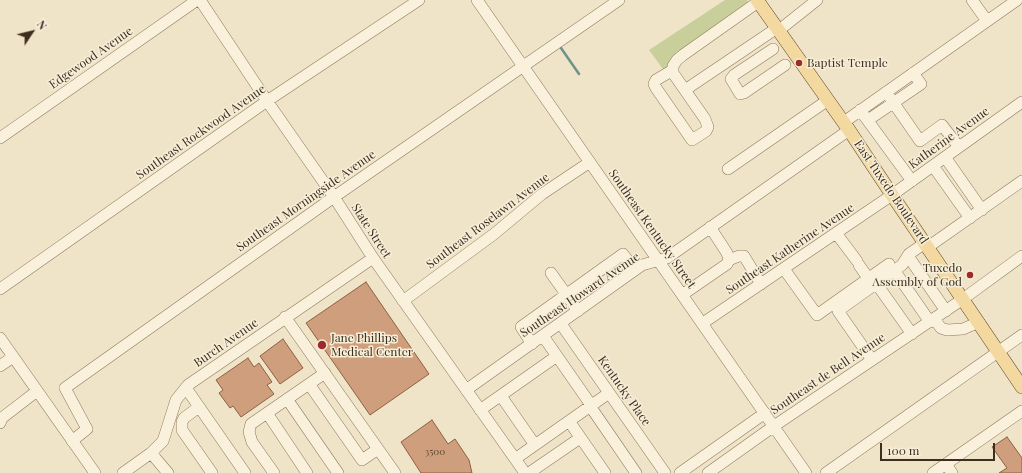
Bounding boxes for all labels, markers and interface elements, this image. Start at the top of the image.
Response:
north arrow [12,12,52,52]
text: N [34,17,51,32]
street label: Edgewood Avenue [47,24,135,92]
place label: Baptist Temple [807,56,888,70]
marker: Baptist Temple [794,58,804,68]
street label: Southeast Rockwood Avenue [134,82,268,182]
street label: Katherine Avenue [906,104,992,172]
street label: East Tuxedo Boulevard [851,137,931,247]
street label: Southeast Morningside Avenue [234,147,378,255]
street label: Southeast Kentucky Street [605,167,699,291]
street label: Southeast Roselawn Avenue [424,170,552,272]
street label: State Street [348,201,394,261]
street label: Southeast Katherine Avenue [723,201,857,297]
street label: Southeast Howard Avenue [517,250,643,340]
place label: Tuxedo Assembly of God [872,261,962,289]
marker: Tuxedo Assembly of God [965,270,975,280]
street label: Burch Avenue [191,316,261,370]
street label: Southeast de Bell Avenue [768,330,888,418]
place label: Jane Phillips Medical Center [331,331,413,359]
marker: Jane Phillips Medical Center [316,339,328,351]
street label: Kentucky Place [595,353,653,429]
scale bar [882,435,997,461]
text: 100 m [887,442,919,458]
house number: 3500 [425,446,445,458]

